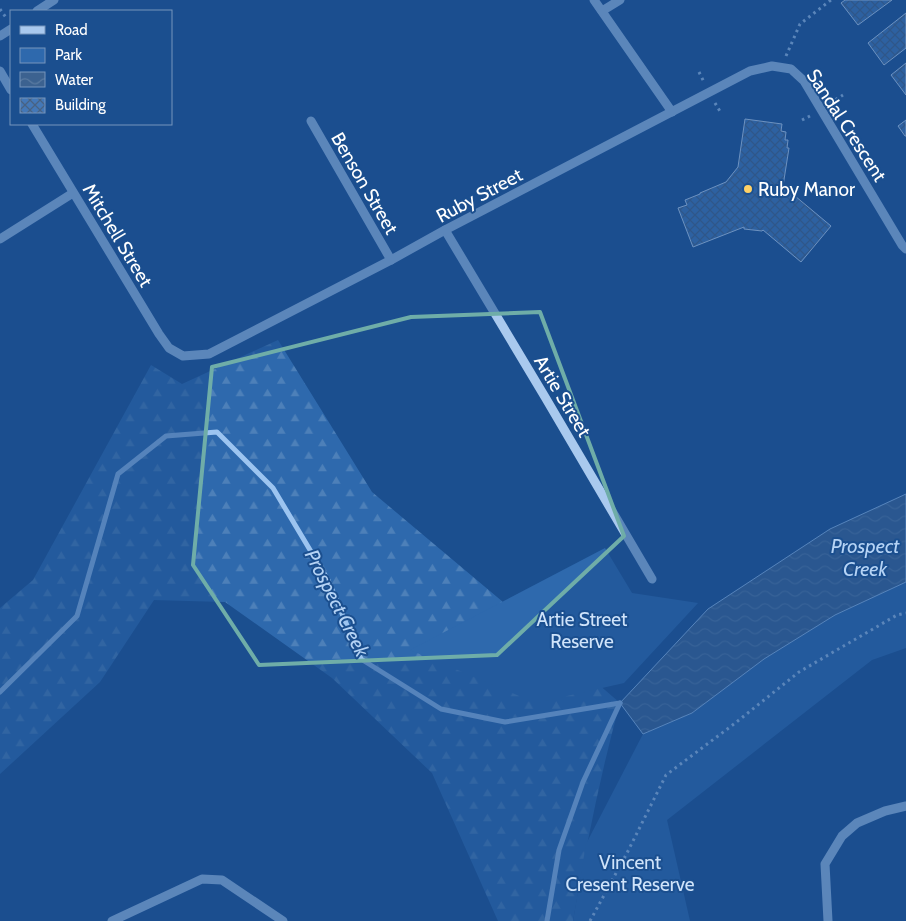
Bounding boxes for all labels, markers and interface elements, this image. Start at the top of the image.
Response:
legend [10,10,172,125]
text: Road [55,21,88,39]
text: Park [55,46,82,64]
street label: Sandal Crescent [802,65,892,186]
text: Water [55,71,93,89]
text: Building [55,96,106,114]
street label: Benson Street [326,128,403,239]
street label: Ruby Street [432,163,527,228]
place label: Ruby Manor [758,178,855,201]
street label: Mitchell Street [78,179,158,292]
marker: Ruby Manor [742,183,754,195]
street label: Artie Street [529,351,596,442]
water label: Prospect Creek [831,534,900,581]
water label: Prospect Creek [300,545,375,662]
park label: Artie Street Reserve [537,608,628,653]
park label: Vincent Cresent Reserve [565,851,695,896]

